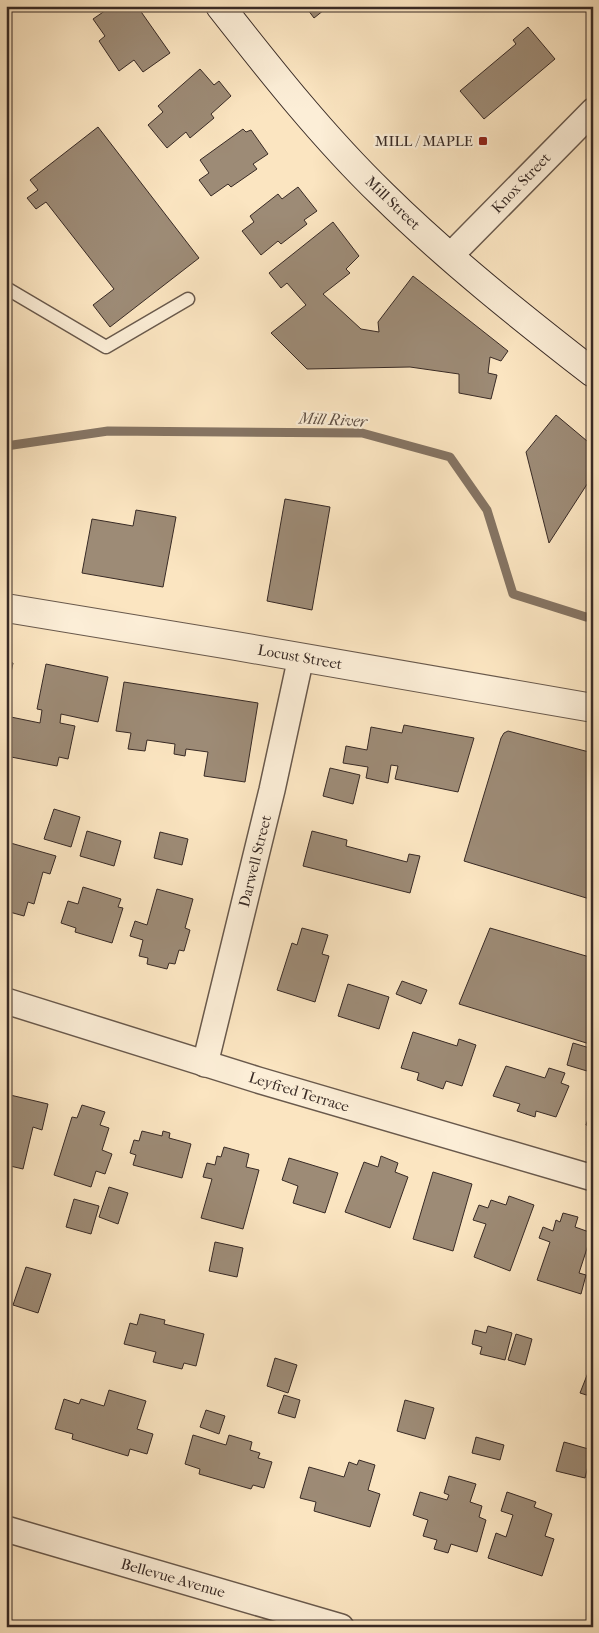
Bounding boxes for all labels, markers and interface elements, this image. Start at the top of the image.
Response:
place label: MILL / MAPLE [375,132,473,150]
marker: MILL / MAPLE [477,135,489,147]
street label: Knox Street [488,148,555,217]
street label: Mill Street [362,172,425,234]
water label: Mill River [297,408,369,431]
street label: Locust Street [256,641,344,673]
street label: Darwell Street [235,813,275,909]
street label: Leyfred Terrace [246,1068,352,1116]
street label: Bellevue Avenue [119,1555,228,1602]

